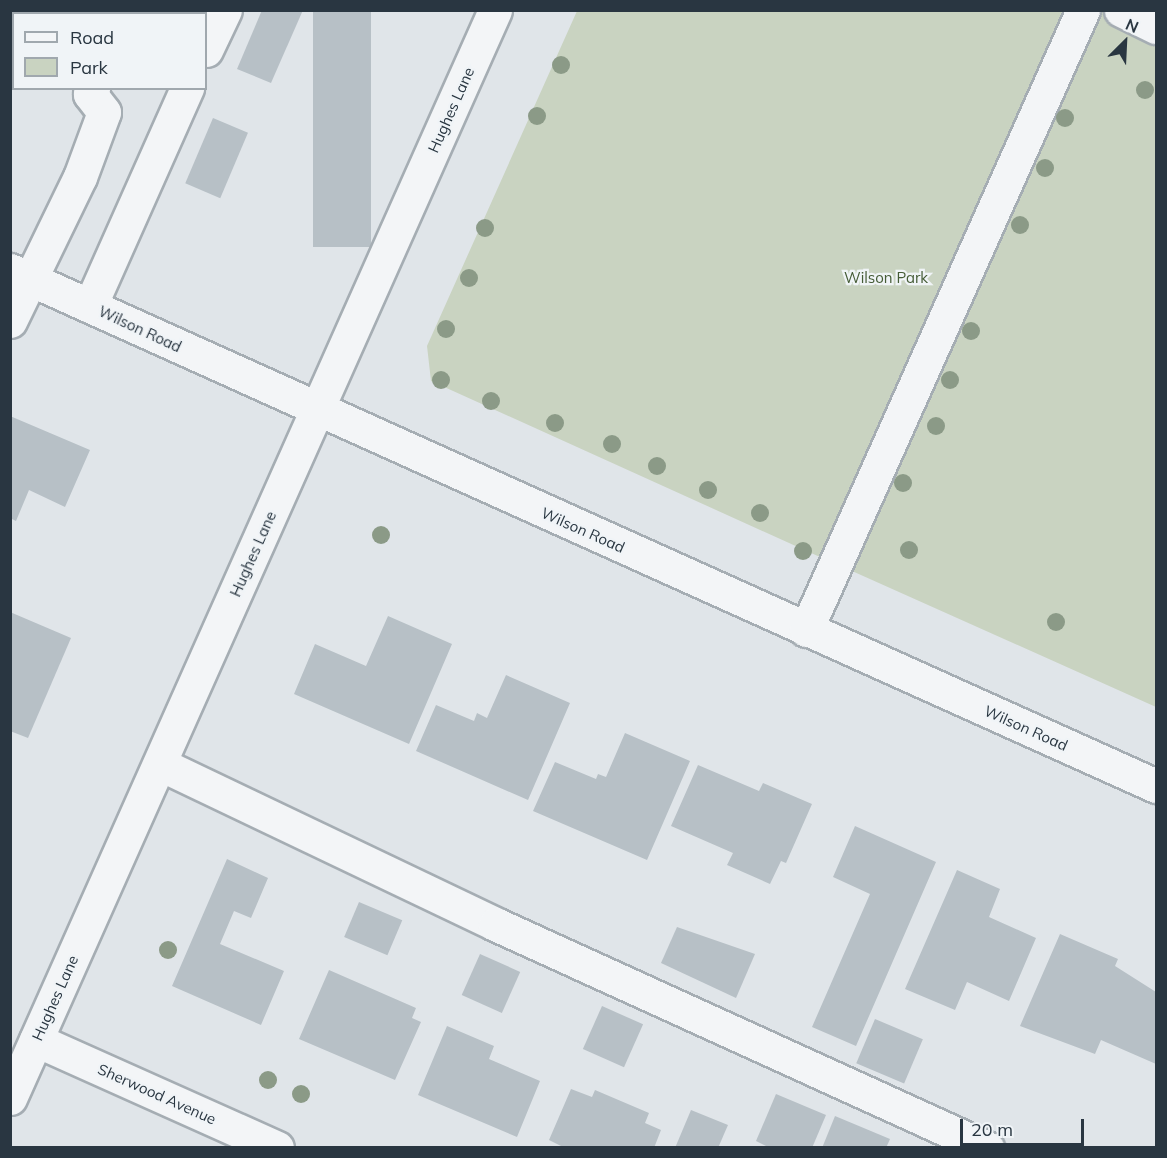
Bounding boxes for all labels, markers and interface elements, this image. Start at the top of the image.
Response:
legend [12,12,207,90]
north arrow [1095,12,1155,72]
text: N [1123,14,1142,37]
text: Road [70,26,114,49]
text: Park [70,56,108,79]
street label: Hughes Lane [424,64,478,156]
park label: Wilson Park [844,269,928,287]
street label: Wilson Road [96,302,184,356]
street label: Wilson Road [539,504,627,556]
street label: Hughes Lane [226,508,280,600]
street label: Wilson Road [982,702,1070,754]
street label: Hughes Lane [28,952,82,1044]
street label: Sherwood Avenue [95,1060,219,1128]
scale bar [963,1107,1088,1145]
text: 20 m [971,1118,1013,1141]

